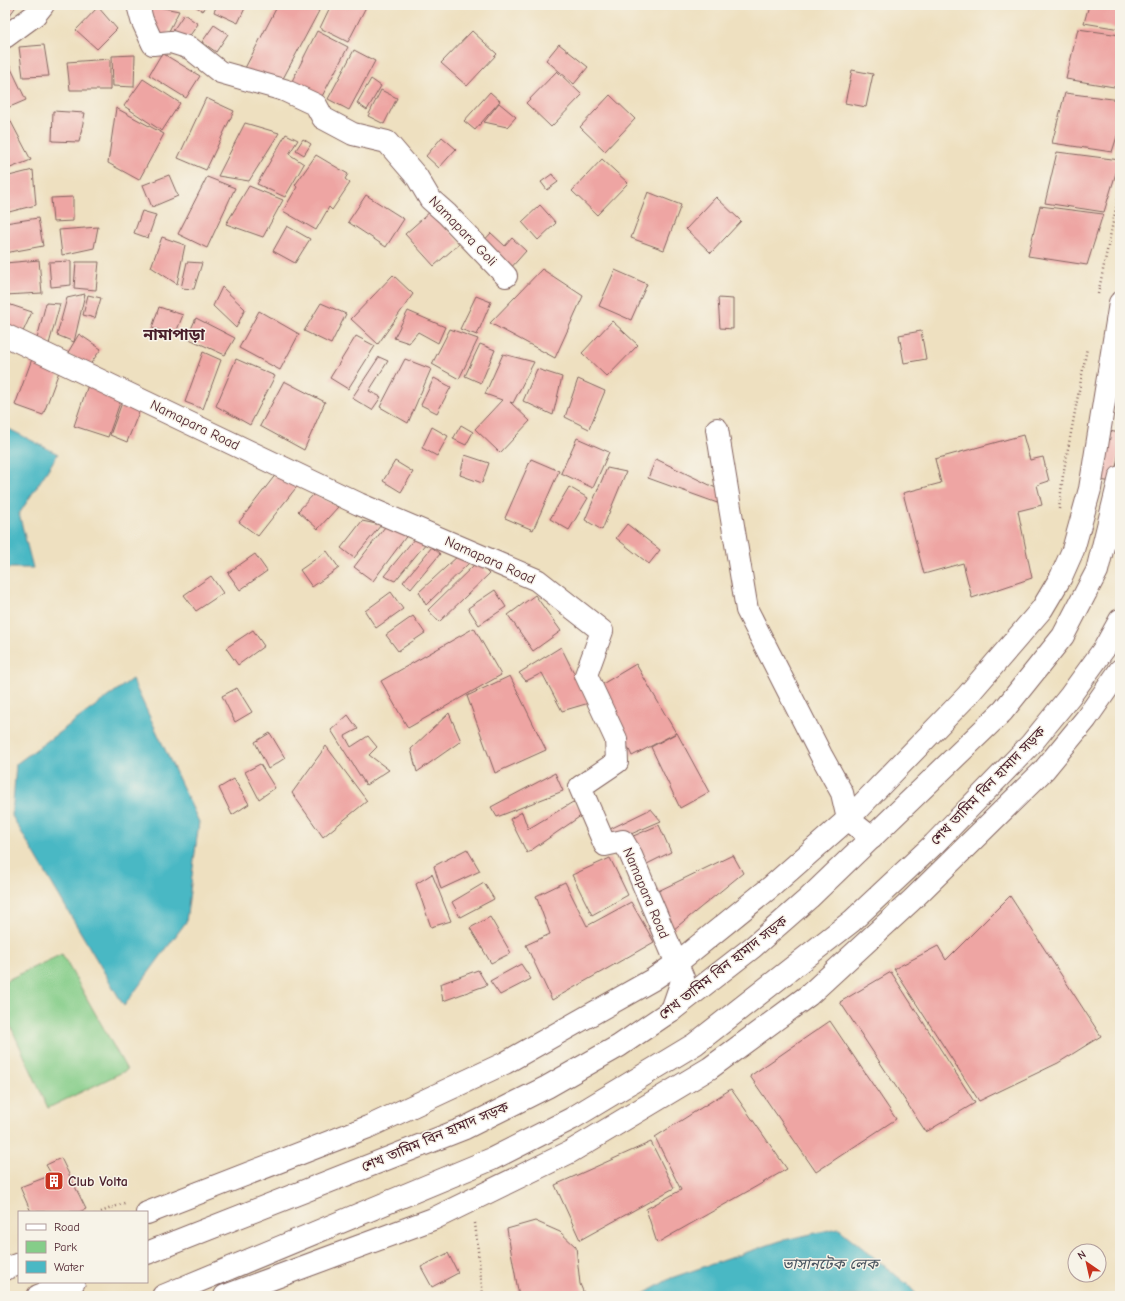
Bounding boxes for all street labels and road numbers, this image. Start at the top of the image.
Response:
street label: Namapara Goli [425,192,501,270]
street label: Namapara Road [148,396,242,454]
street label: Namapara Road [442,532,538,588]
street label: শেখ তামিম বিন হামাদ সড়ক [927,723,1050,849]
street label: Namapara Road [619,845,673,941]
street label: শেখ তামিম বিন হামাদ সড়ক [655,912,791,1023]
street label: শেখ তামিম বিন হামাদ সড়ক [359,1098,512,1176]

